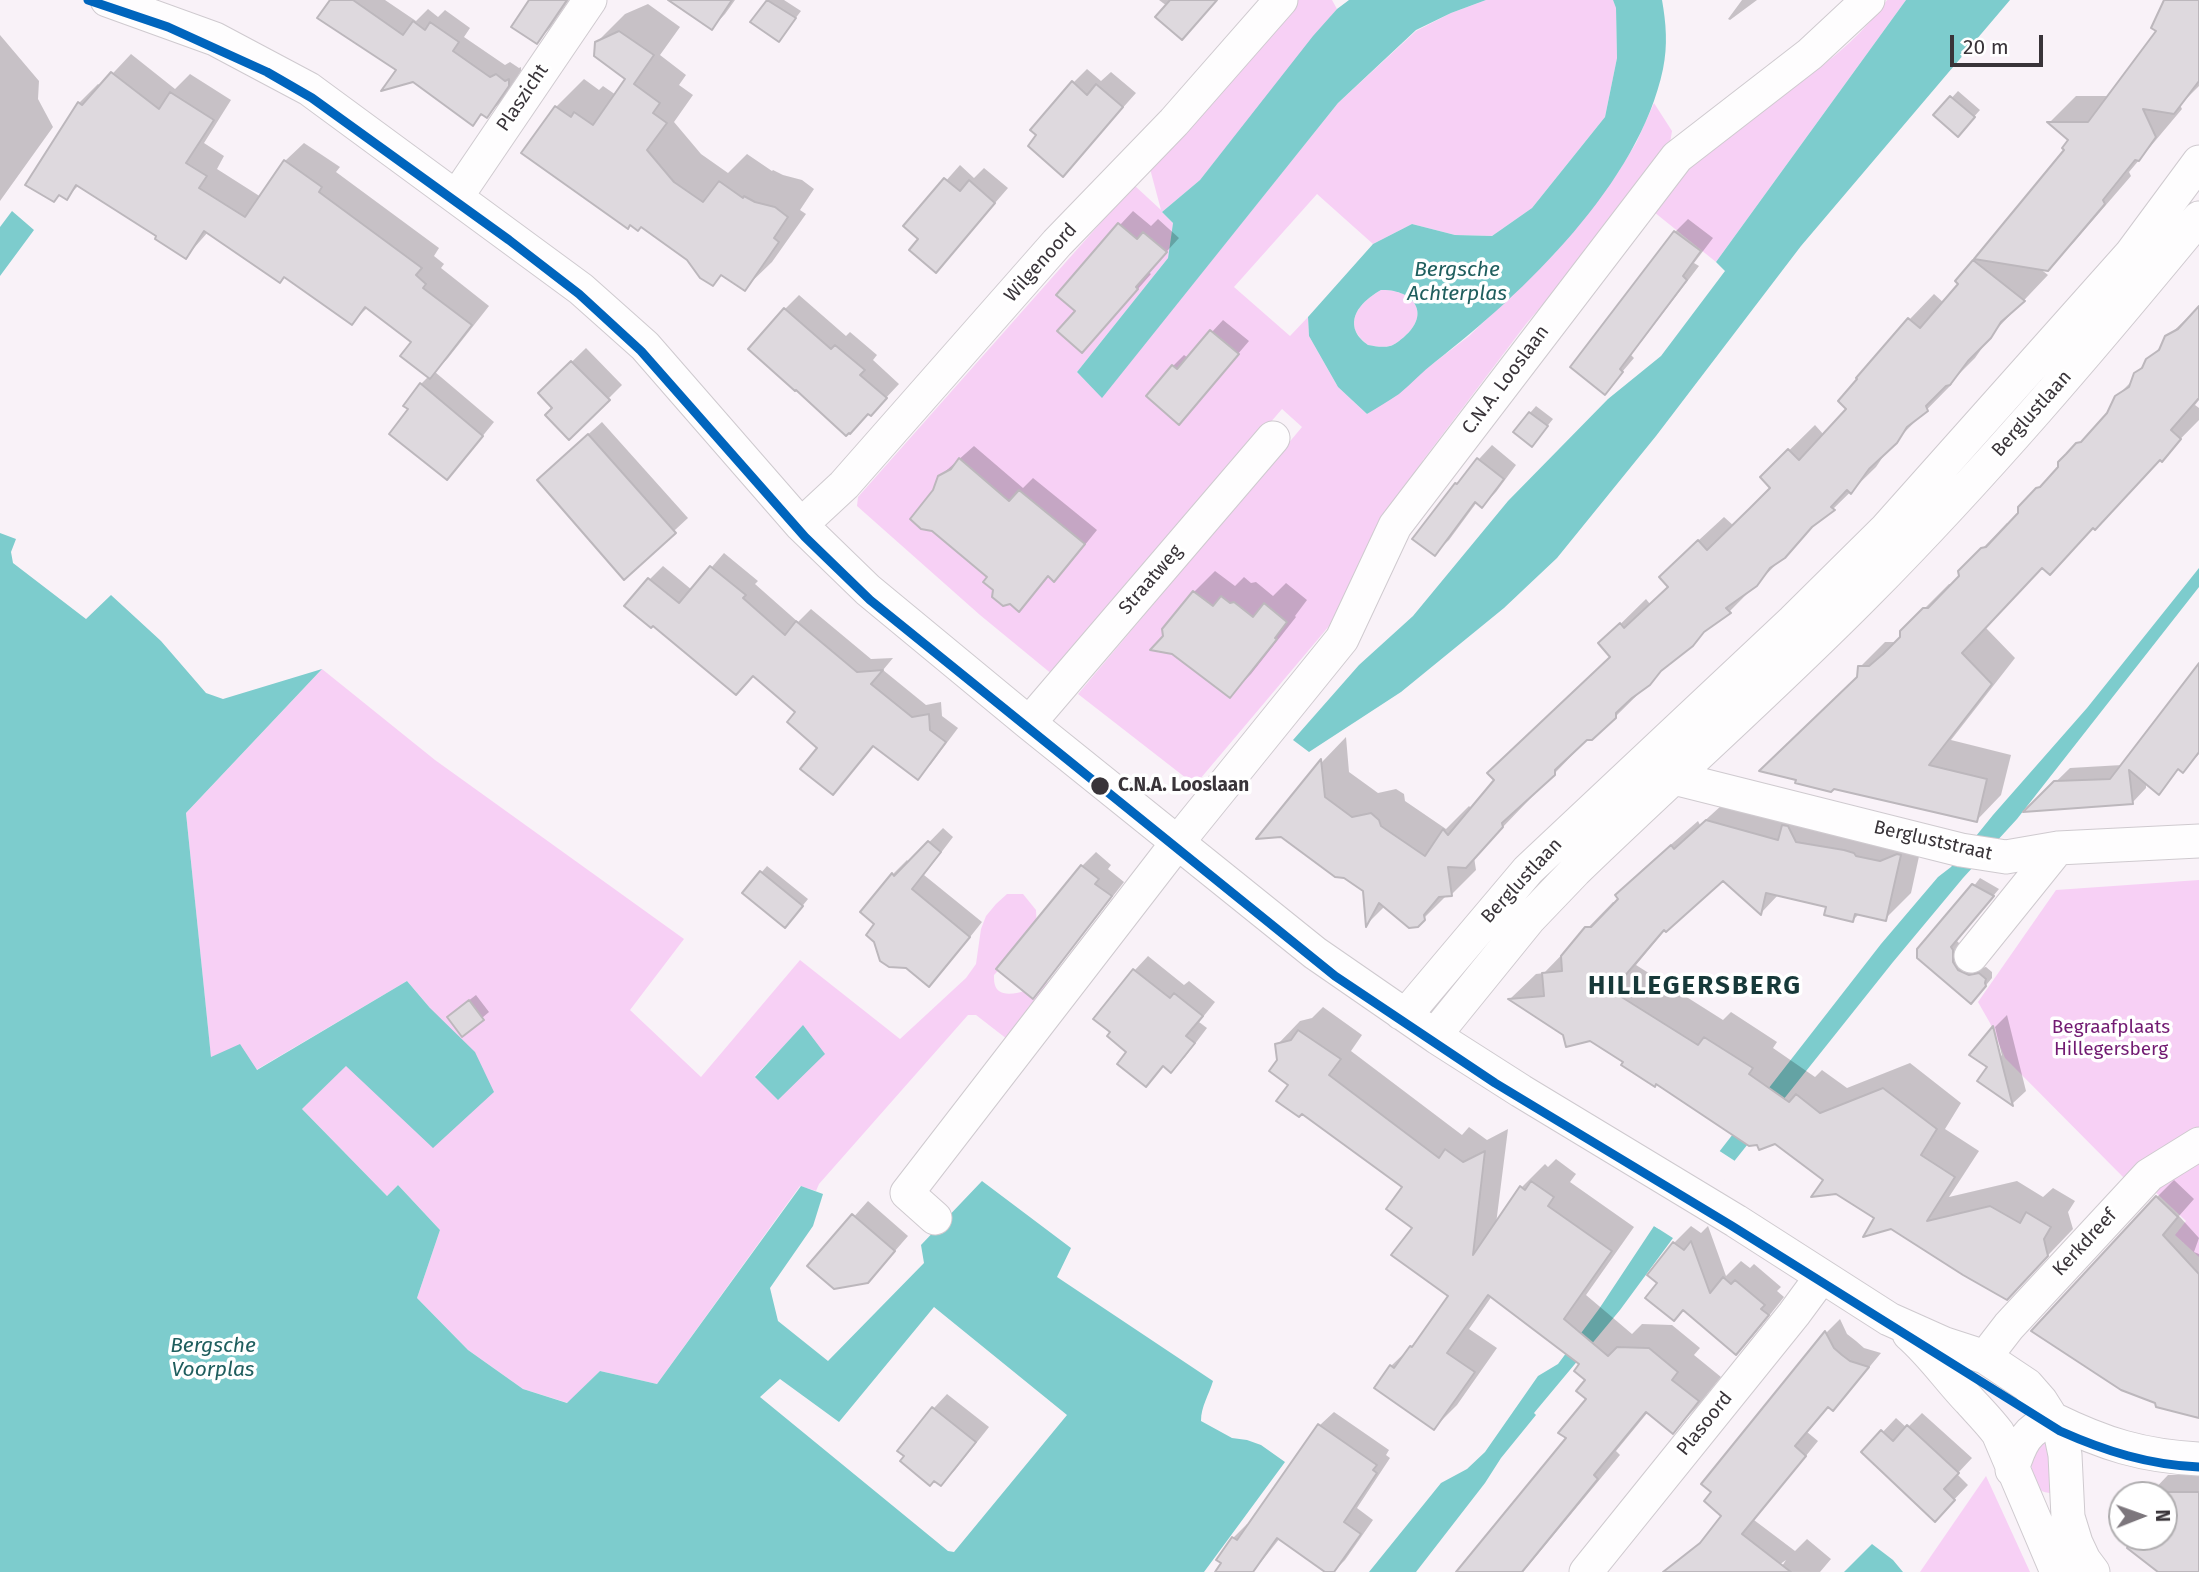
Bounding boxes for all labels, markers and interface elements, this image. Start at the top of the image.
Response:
scale bar [1954,21,2047,65]
text: 20 m [1963,34,2009,60]
street label: Plaszicht [492,60,554,136]
street label: Wilgenoord [1000,219,1082,307]
water label: Bergsche Achterplas [1407,257,1507,307]
street label: C.N.A. Looslaan [1458,321,1554,439]
street label: Berglustlaan [1987,366,2077,462]
street label: Straatweg [1114,540,1188,620]
marker: C.N.A. Looslaan [1089,775,1111,797]
place label: C.N.A. Looslaan [1118,775,1249,797]
street label: Bergluststraat [1871,816,1995,866]
street label: Berglustlaan [1477,834,1567,928]
district label: HILLEGERSBERG [1590,971,1800,1003]
park label: Begraafplaats Hillegersberg [2052,1017,2170,1061]
street label: Kerkdreef [2048,1205,2122,1281]
water label: Bergsche Voorplas [170,1333,256,1383]
street label: Plasoord [1672,1387,1738,1461]
north arrow [2108,1481,2178,1551]
text: N [2151,1509,2174,1522]

